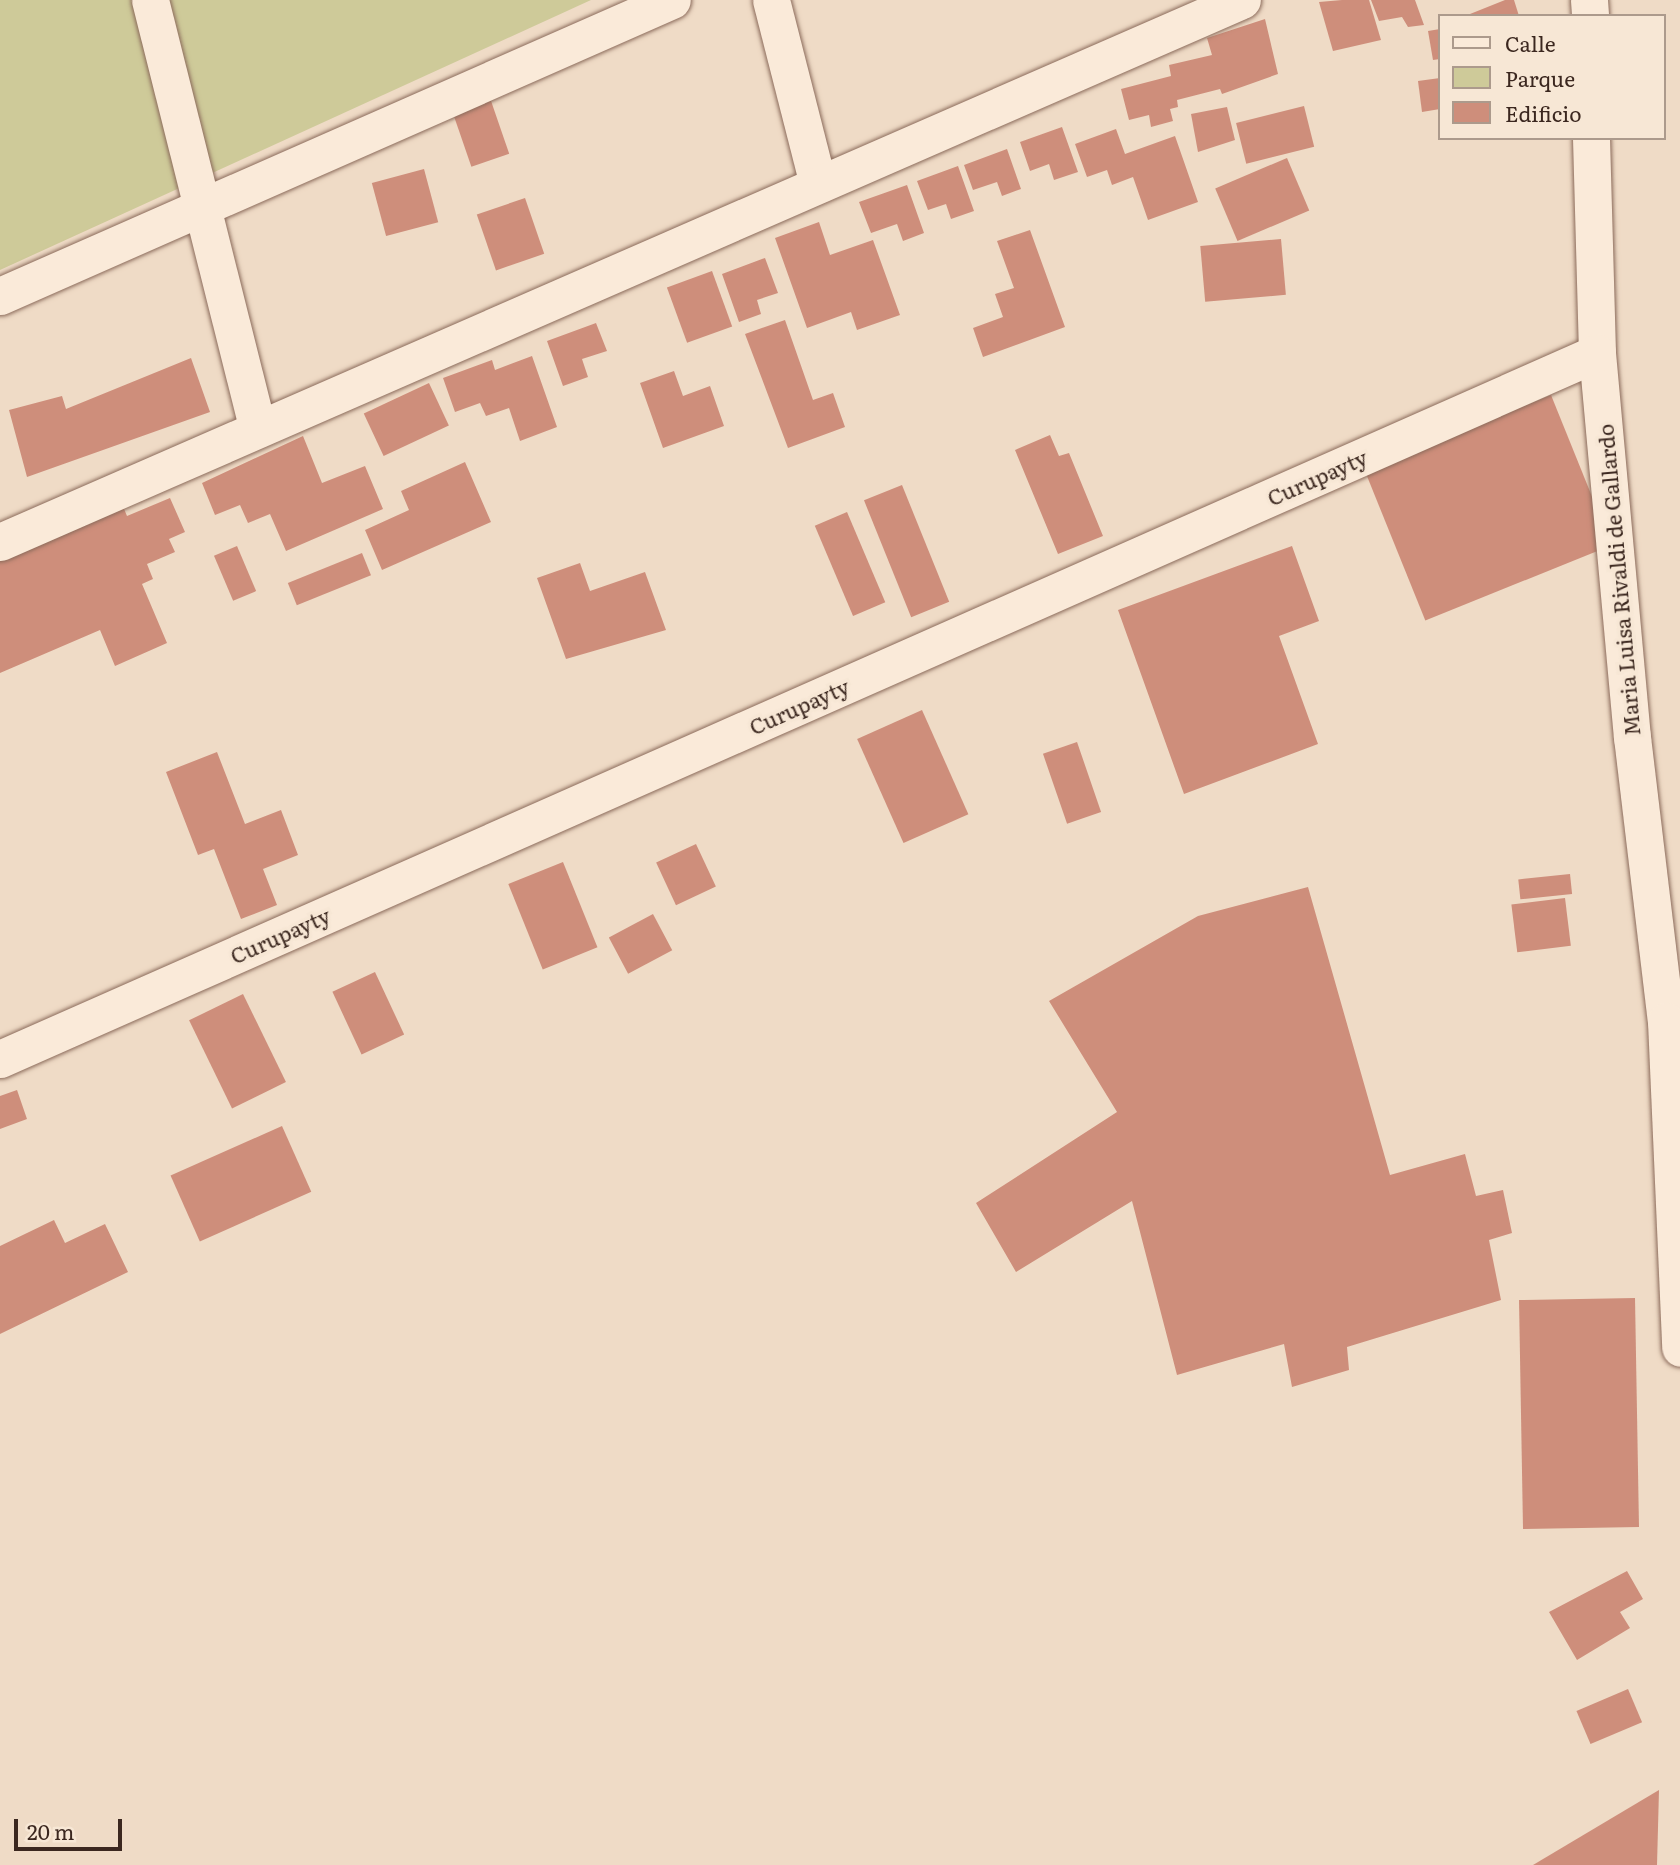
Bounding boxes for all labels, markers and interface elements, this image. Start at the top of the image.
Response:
legend [1438,14,1666,140]
text: Calle [1505,27,1556,58]
text: Parque [1505,62,1575,93]
text: Edificio [1505,97,1581,128]
street label: Maria Luisa Rivaldi de Gallardo [1592,423,1644,737]
street label: Curupayty [1263,444,1371,510]
street label: Curupayty [745,673,853,739]
street label: Curupayty [226,902,334,968]
scale bar [18,1806,126,1850]
text: 20 m [27,1815,74,1846]

